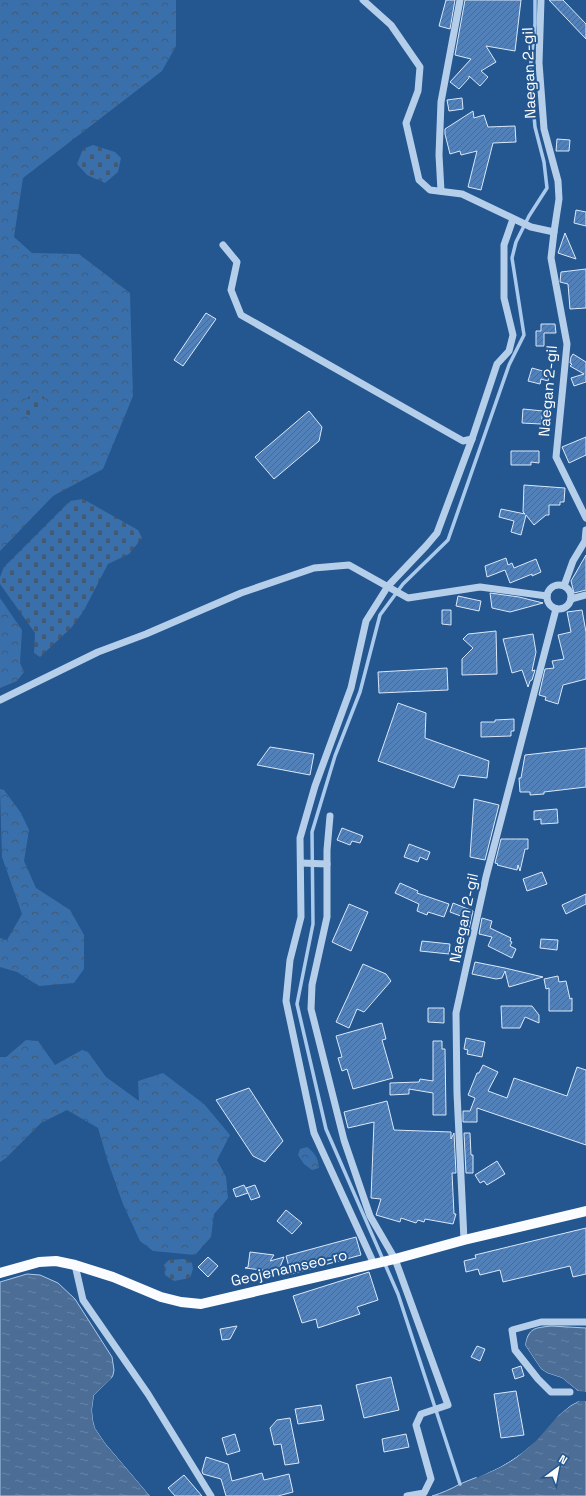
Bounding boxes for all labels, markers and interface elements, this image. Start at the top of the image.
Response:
street label: Naegan 2-gil [517,27,540,119]
street label: Naegan 2-gil [534,345,561,437]
street label: Naegan 2-gil [445,871,482,965]
street label: Geojenamseo-ro [229,1245,349,1290]
north arrow [538,1448,578,1488]
text: N [556,1452,570,1467]

